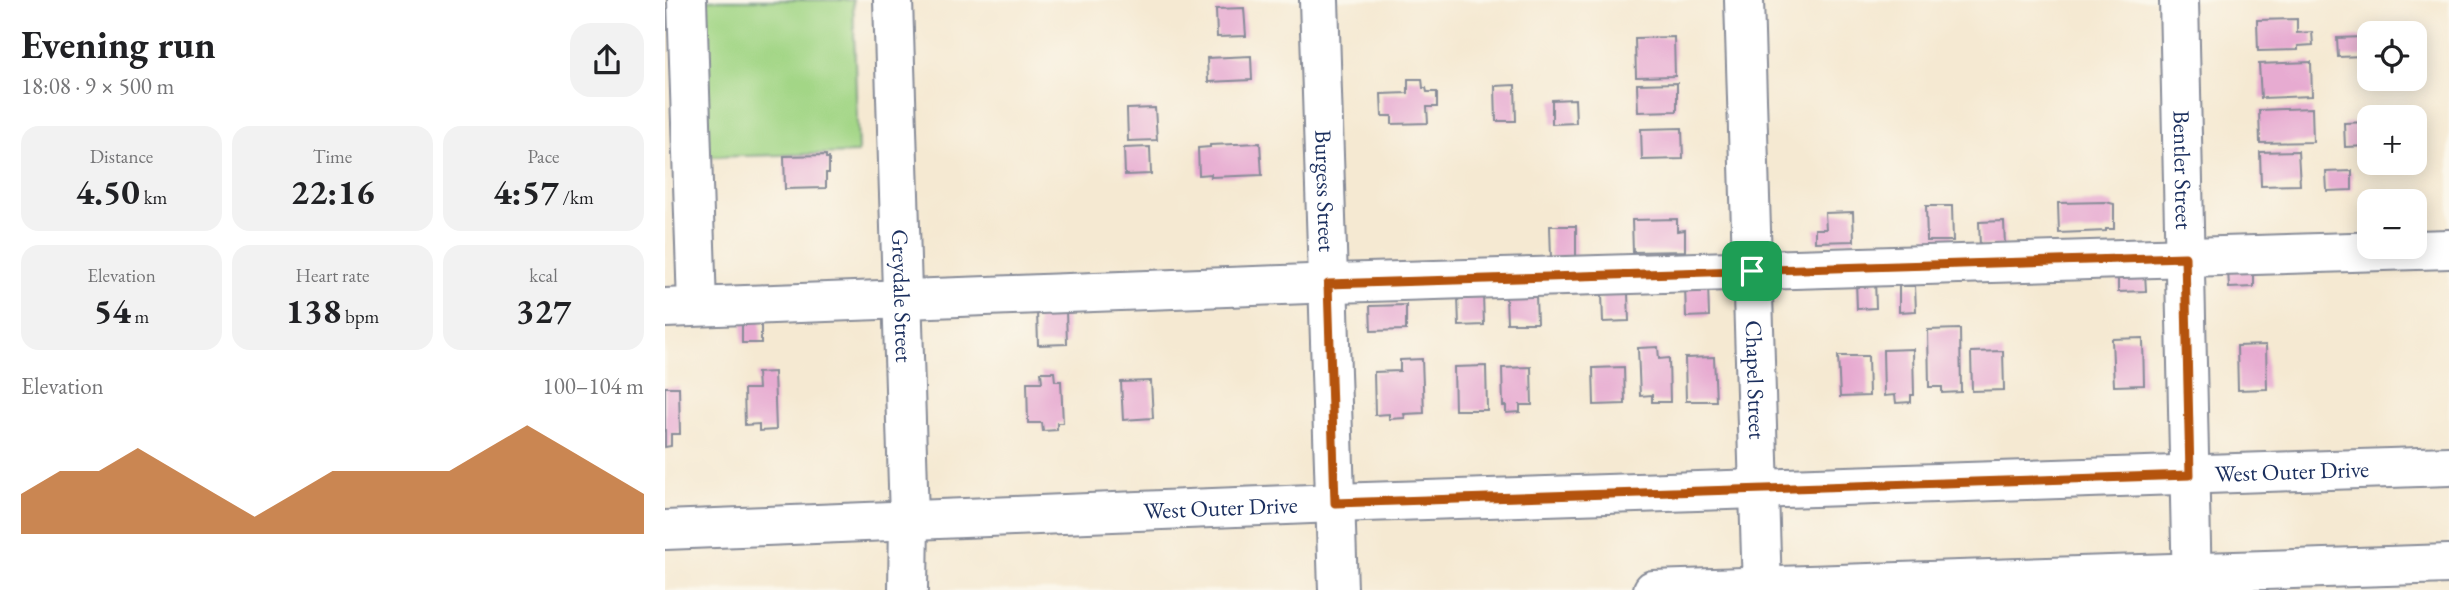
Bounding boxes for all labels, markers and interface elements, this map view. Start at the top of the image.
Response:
text: Evening run [21,20,216,69]
map controls [2357,21,2427,259]
button: locate [2357,21,2427,91]
button: share [570,23,644,97]
text: 18:08 · 9 × 500 m [21,71,174,101]
button: + [2357,105,2427,175]
street label: Bentler Street [2166,110,2199,231]
street label: Burgess Street [1308,129,1342,253]
text: Distance [90,144,153,169]
text: Time [313,144,352,169]
text: Pace [528,144,559,169]
text: 4.50 [76,169,140,214]
text: 22:16 [291,169,374,214]
text: 4:57 [493,169,559,214]
text: km [140,185,167,210]
text: /km [559,185,594,210]
button: − [2357,189,2427,259]
street label: Greydale Street [885,229,919,364]
pin [1722,241,1782,301]
icon: arrive [1733,252,1771,290]
text: Elevation [87,263,156,288]
text: Heart rate [296,263,369,288]
text: kcal [529,263,558,288]
text: 54 [94,288,131,333]
text: 138 [286,288,341,333]
text: 327 [516,288,571,333]
text: m [131,304,149,329]
text: bpm [341,304,379,329]
street label: Chapel Street [1739,320,1772,441]
text: Elevation [21,371,104,401]
text: 100–104 m [543,371,644,401]
street label: West Outer Drive [2214,454,2370,489]
street label: West Outer Drive [1143,490,1298,526]

